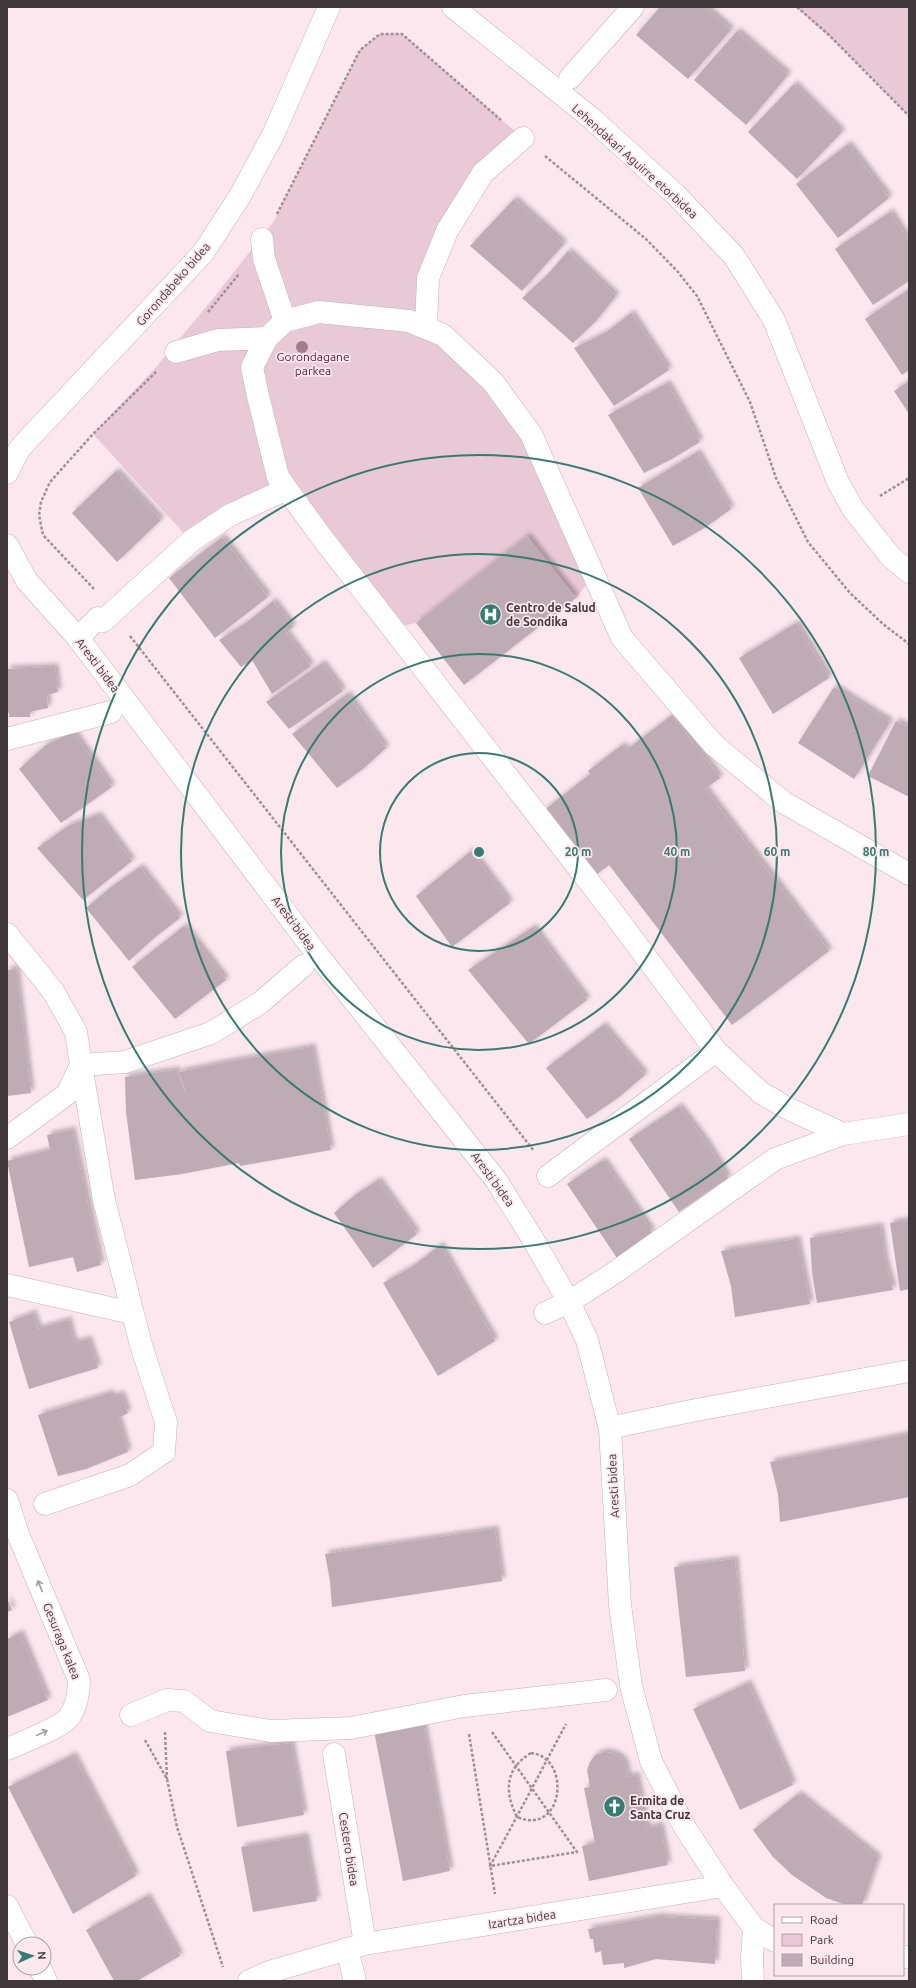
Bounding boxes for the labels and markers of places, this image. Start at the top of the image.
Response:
hospital icon: Centro de Salud de Sondika [478,601,504,627]
place label: Centro de Salud de Sondika [506,601,596,628]
centre of rings [472,845,486,859]
church icon: Ermita de Santa Cruz [602,1794,628,1820]
place label: Ermita de Santa Cruz [630,1794,690,1821]

